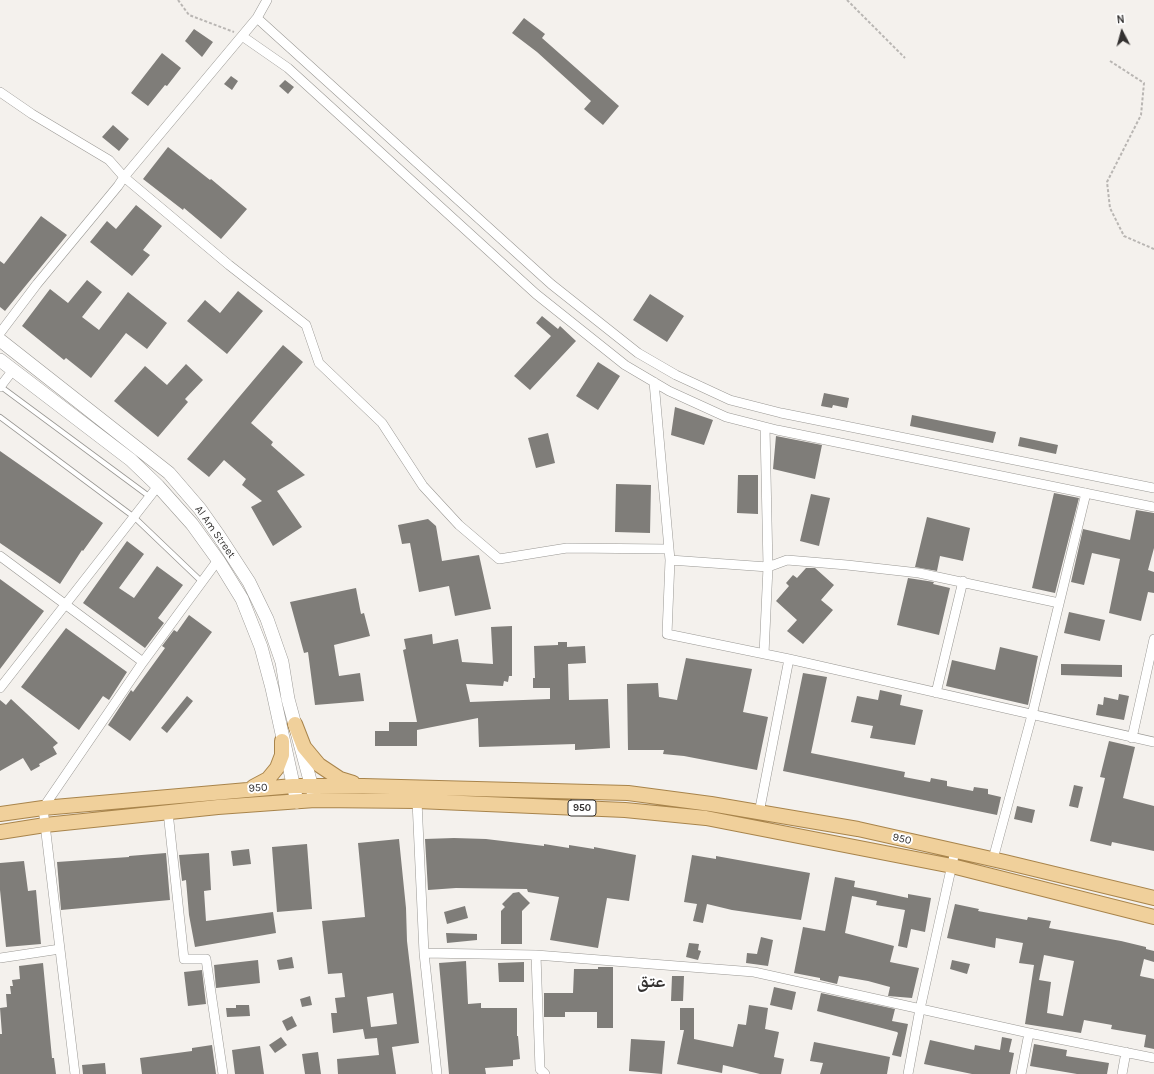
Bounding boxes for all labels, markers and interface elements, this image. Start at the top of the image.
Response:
north arrow [1102,12,1142,52]
text: N [1116,13,1125,26]
street label: Al Am Street [192,503,238,561]
street label: 950 [248,781,268,795]
road number: 950 [568,800,596,816]
street label: 950 [891,831,913,847]
district label: عتق [637,971,665,993]

